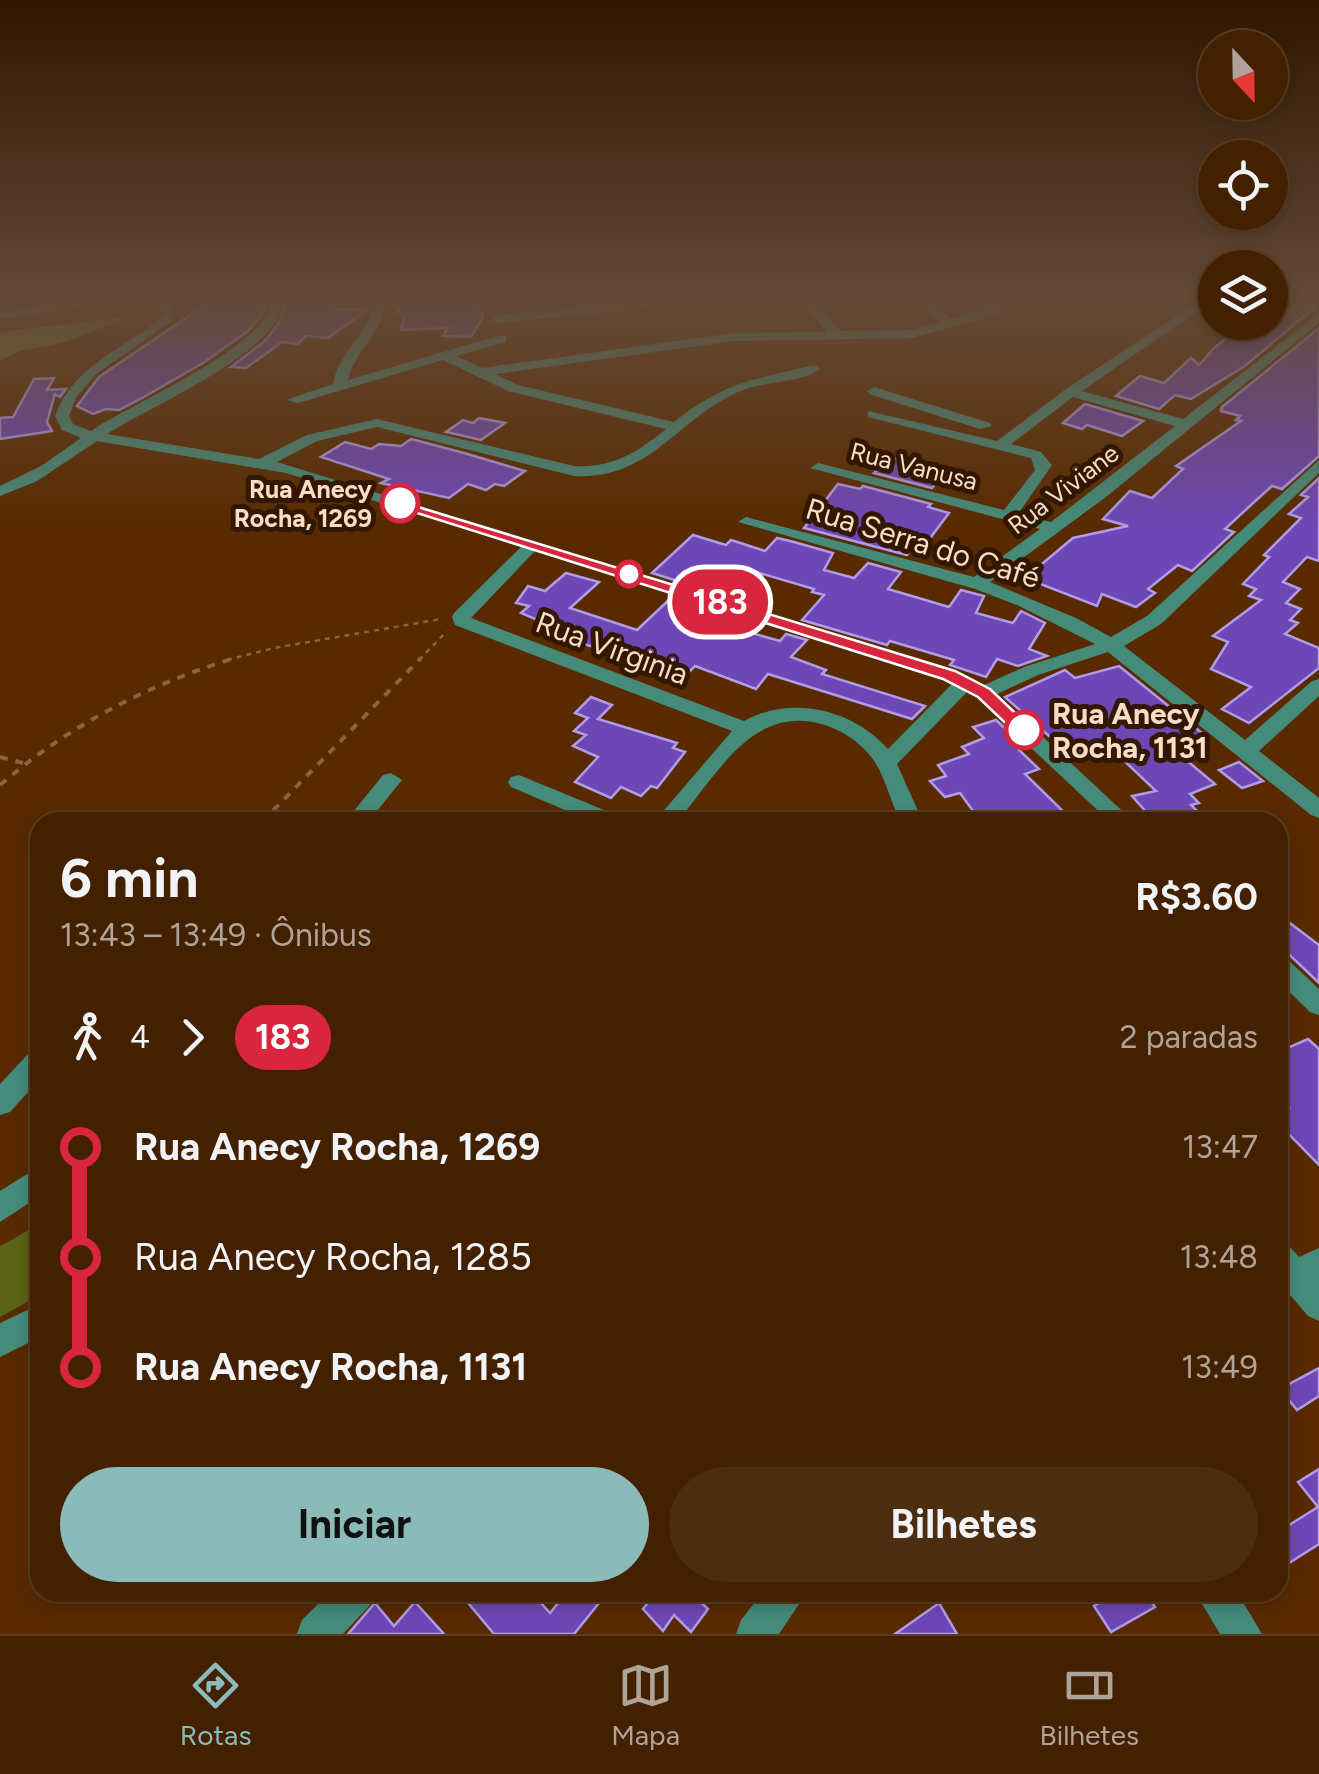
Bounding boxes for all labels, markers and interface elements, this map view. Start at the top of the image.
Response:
north arrow [1198,30,1288,120]
map controls [1198,30,1288,340]
button: locate [1198,140,1288,230]
button: layers [1198,250,1288,340]
street label: Rua Vanusa [847,436,981,496]
street label: Rua Viviane [1002,438,1124,540]
place label: Rua Anecy Rocha, 1269 [234,474,373,533]
marker: Rua Anecy Rocha, 1269 [381,484,419,522]
street label: Rua Serra do Café [802,490,1044,596]
unlabelled marker [616,561,642,587]
line badge: 183 [662,570,778,634]
text: 183 [692,581,748,623]
street label: Rua Virginia [531,603,693,693]
place label: Rua Anecy Rocha, 1131 [1052,695,1208,766]
marker: Rua Anecy Rocha, 1131 [1005,711,1043,749]
text: 6 min [60,845,199,911]
text: R$3.60 [1135,874,1258,920]
text: 13:43 – 13:49 · Ônibus [60,916,372,954]
icon: walk [60,1010,115,1065]
icon: forward [165,1010,220,1065]
text: 183 [255,1016,311,1058]
text: 4 [130,1018,150,1056]
text: 2 paradas [1120,1018,1258,1056]
text: Rua Anecy Rocha, 1269 [134,1124,540,1170]
text: 13:47 [1182,1128,1258,1166]
text: Rua Anecy Rocha, 1285 [134,1234,532,1280]
text: 13:48 [1180,1238,1258,1276]
text: Rua Anecy Rocha, 1131 [134,1344,527,1390]
text: 13:49 [1181,1348,1258,1386]
button: Iniciar [60,1467,649,1582]
button: Bilhetes [669,1467,1258,1582]
tab: Rotas [180,1658,251,1752]
tab: Mapa [611,1658,680,1752]
tab: Bilhetes [1040,1658,1139,1752]

